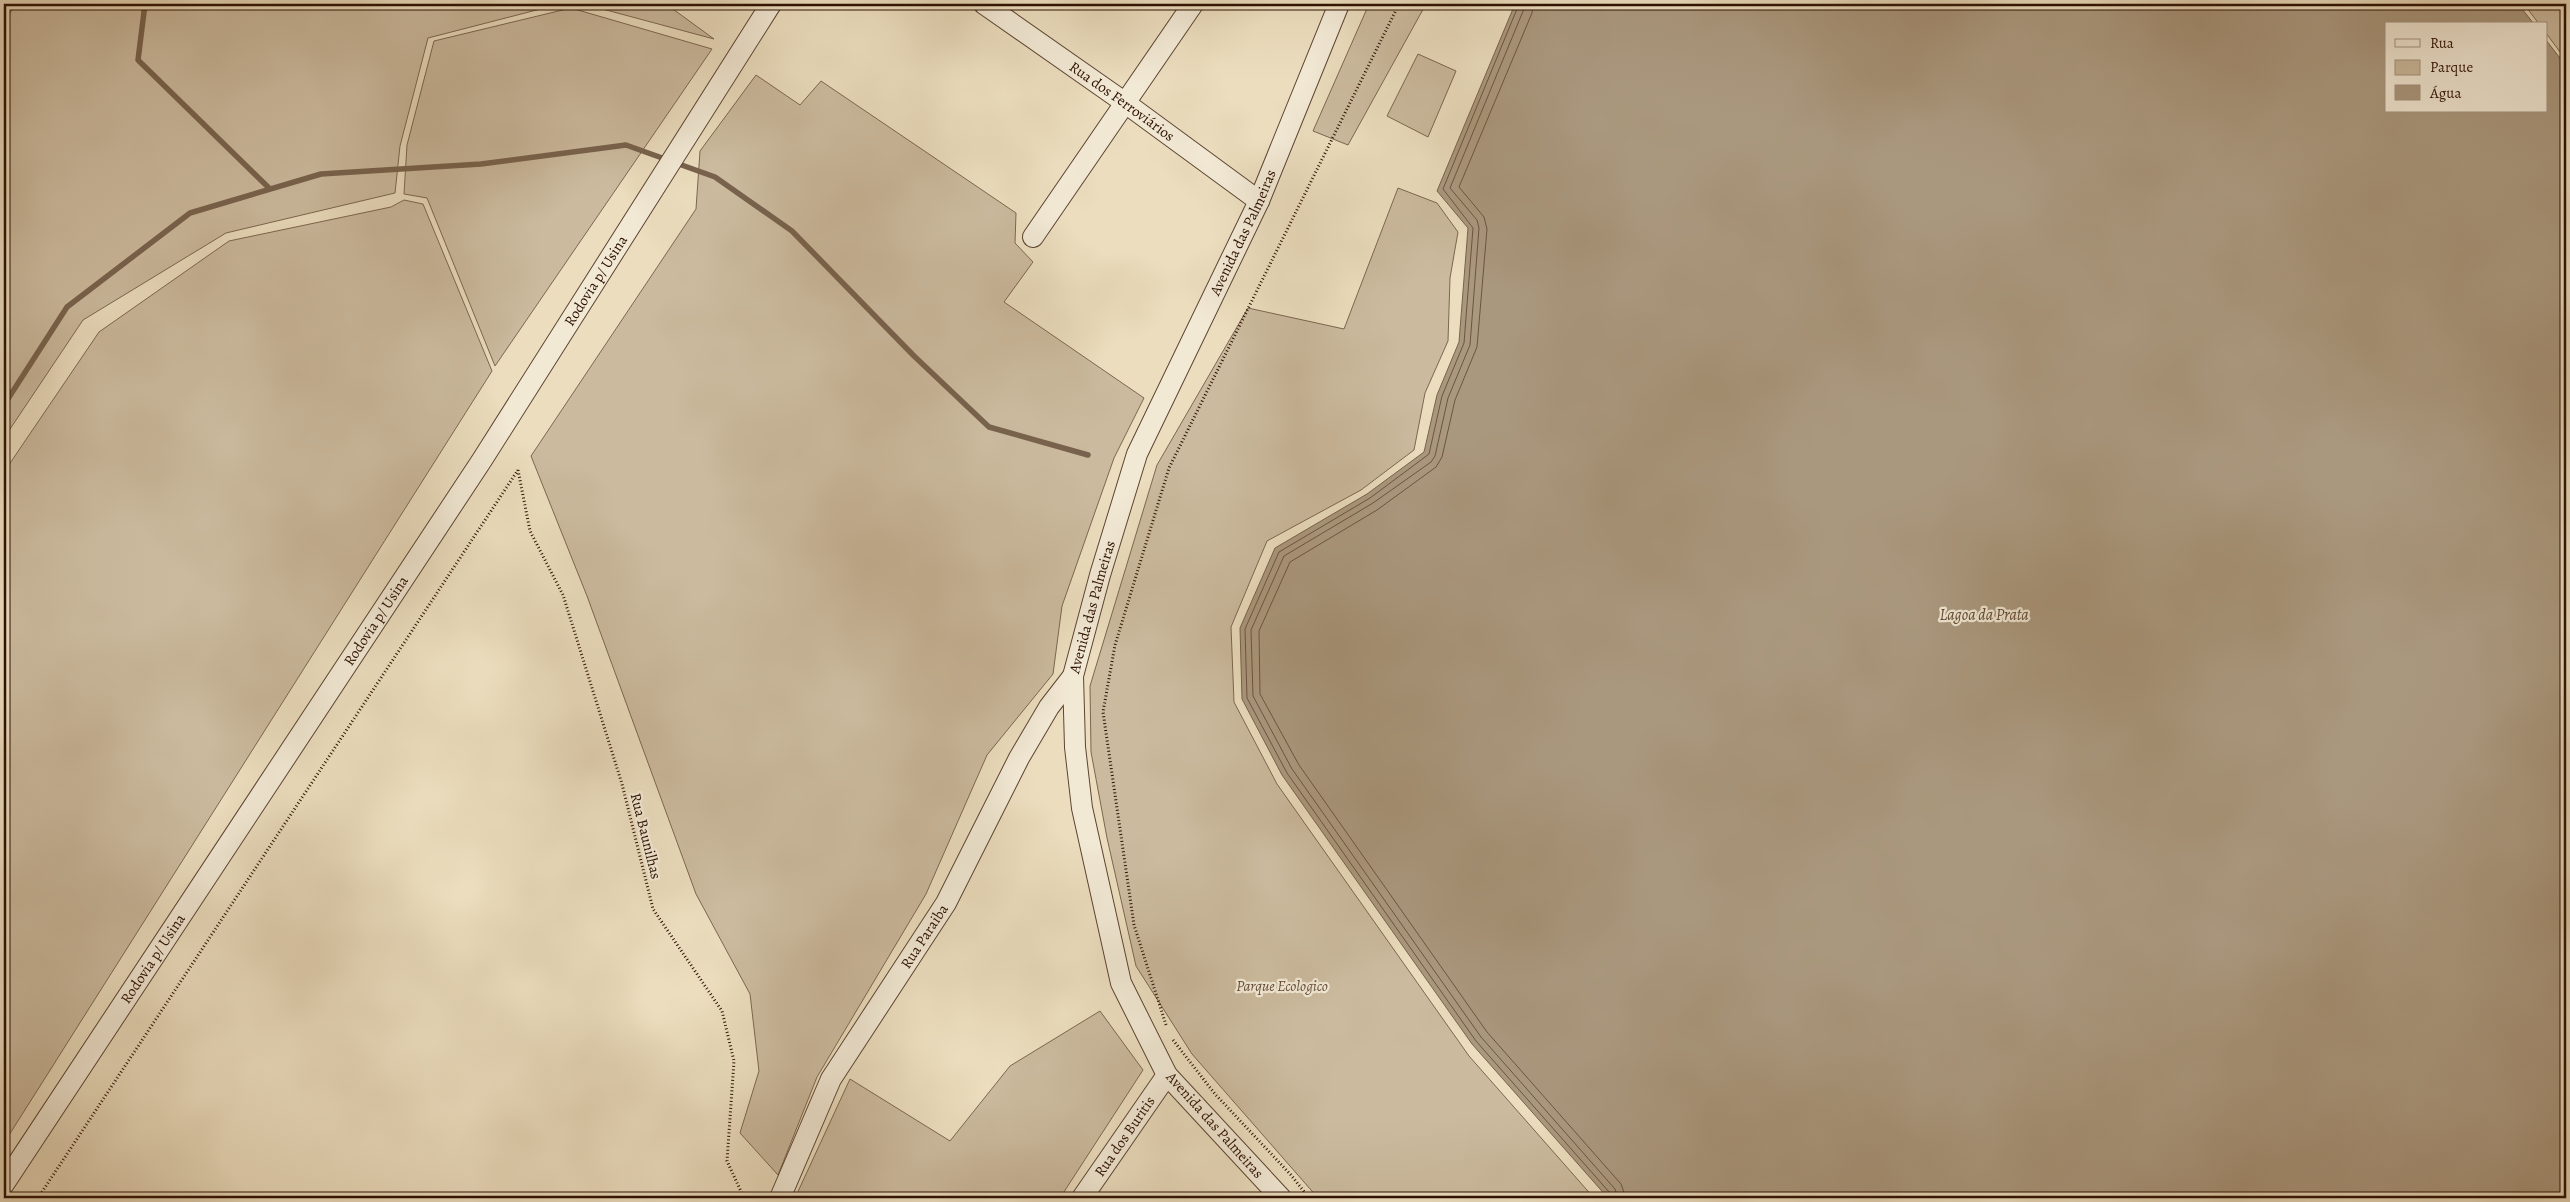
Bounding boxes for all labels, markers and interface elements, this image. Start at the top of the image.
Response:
legend [2385,22,2548,112]
text: Rua [2430,33,2454,53]
street label: Rua dos Ferroviários [1065,57,1179,146]
text: Parque [2430,57,2473,77]
text: Água [2429,83,2461,103]
street label: Avenida das Palmeiras [1205,166,1281,300]
street label: Rodovia p/ Usina [559,231,632,330]
street label: Avenida das Palmeiras [1064,538,1120,676]
street label: Rodovia p/ Usina [339,572,413,670]
water label: Lagoa da Prata [1939,604,2029,626]
street label: Rua Baunilhas [626,791,666,881]
street label: Rua Paraiba [896,900,953,972]
street label: Rodovia p/ Usina [116,910,190,1008]
park label: Parque Ecologico [1236,976,1328,996]
street label: Avenida das Palmeiras [1161,1067,1268,1183]
street label: Rua dos Buritis [1090,1092,1159,1181]

